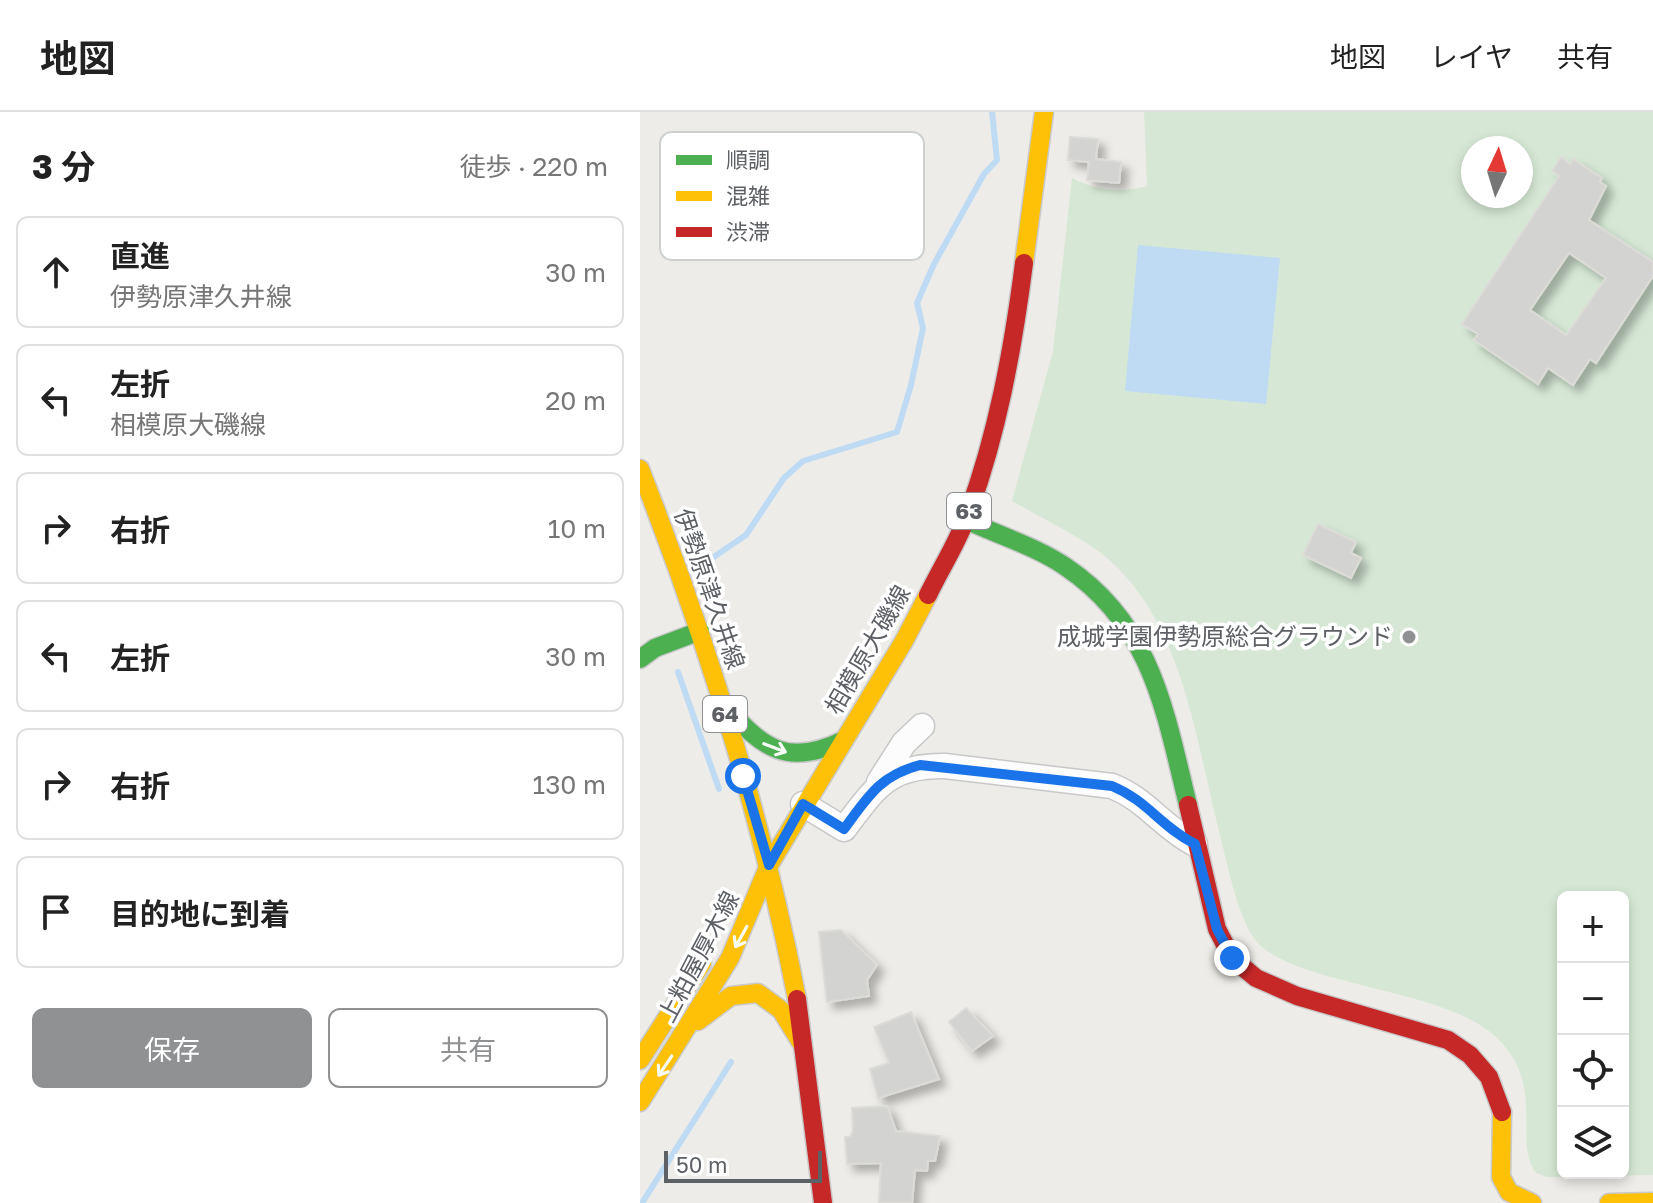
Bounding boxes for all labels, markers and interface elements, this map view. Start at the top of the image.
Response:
text: 地図 [40,35,116,80]
text: 地図 [1330,40,1386,73]
text: レイヤ [1430,40,1513,73]
text: 共有 [1557,40,1613,73]
legend [660,132,924,260]
north arrow [1461,136,1533,208]
text: 3 分 [32,146,95,186]
text: 順調 [726,146,770,173]
text: 徒歩 · 220 m [459,151,608,182]
text: 混雑 [726,182,770,209]
text: 渋滞 [726,218,770,245]
text: 直進 [110,238,170,274]
icon: ahead [34,250,78,294]
text: 30 m [545,257,606,288]
text: 伊勢原津久井線 [110,281,292,312]
text: 左折 [110,366,170,402]
icon: left [34,378,78,422]
text: 20 m [545,385,606,416]
text: 相模原大磯線 [110,409,266,440]
road number: 63 [947,493,991,529]
street label: 伊勢原津久井線 [669,504,751,673]
icon: right [34,506,78,550]
text: 右折 [110,512,170,548]
text: 10 m [548,513,606,544]
street label: 相模原大磯線 [818,580,915,719]
place label: 成城学園伊勢原総合グラウンド [1057,621,1393,650]
marker: 成城学園伊勢原総合グラウンド [1400,628,1418,646]
icon: left [34,634,78,678]
text: 左折 [110,640,170,676]
text: 30 m [545,641,606,672]
road number: 64 [703,696,747,732]
one-way arrow [762,742,787,756]
route start [725,758,761,794]
icon: right [34,762,78,806]
text: 右折 [110,768,170,804]
text: 130 m [533,769,606,800]
street label: 上粕屋厚木線 [651,886,744,1027]
icon: arrive [34,890,78,934]
map controls [1557,891,1629,1179]
button: + [1557,891,1629,963]
text: 目的地に到着 [110,896,290,932]
one-way arrow [733,925,748,949]
route end [1214,940,1250,976]
button: − [1557,963,1629,1035]
button: 保存 [32,1008,312,1088]
button: 共有 [328,1008,608,1088]
button: locate [1557,1035,1629,1107]
one-way arrow [656,1054,673,1076]
button: layers [1557,1107,1629,1179]
scale bar [664,1147,822,1183]
text: 50 m [676,1151,727,1178]

